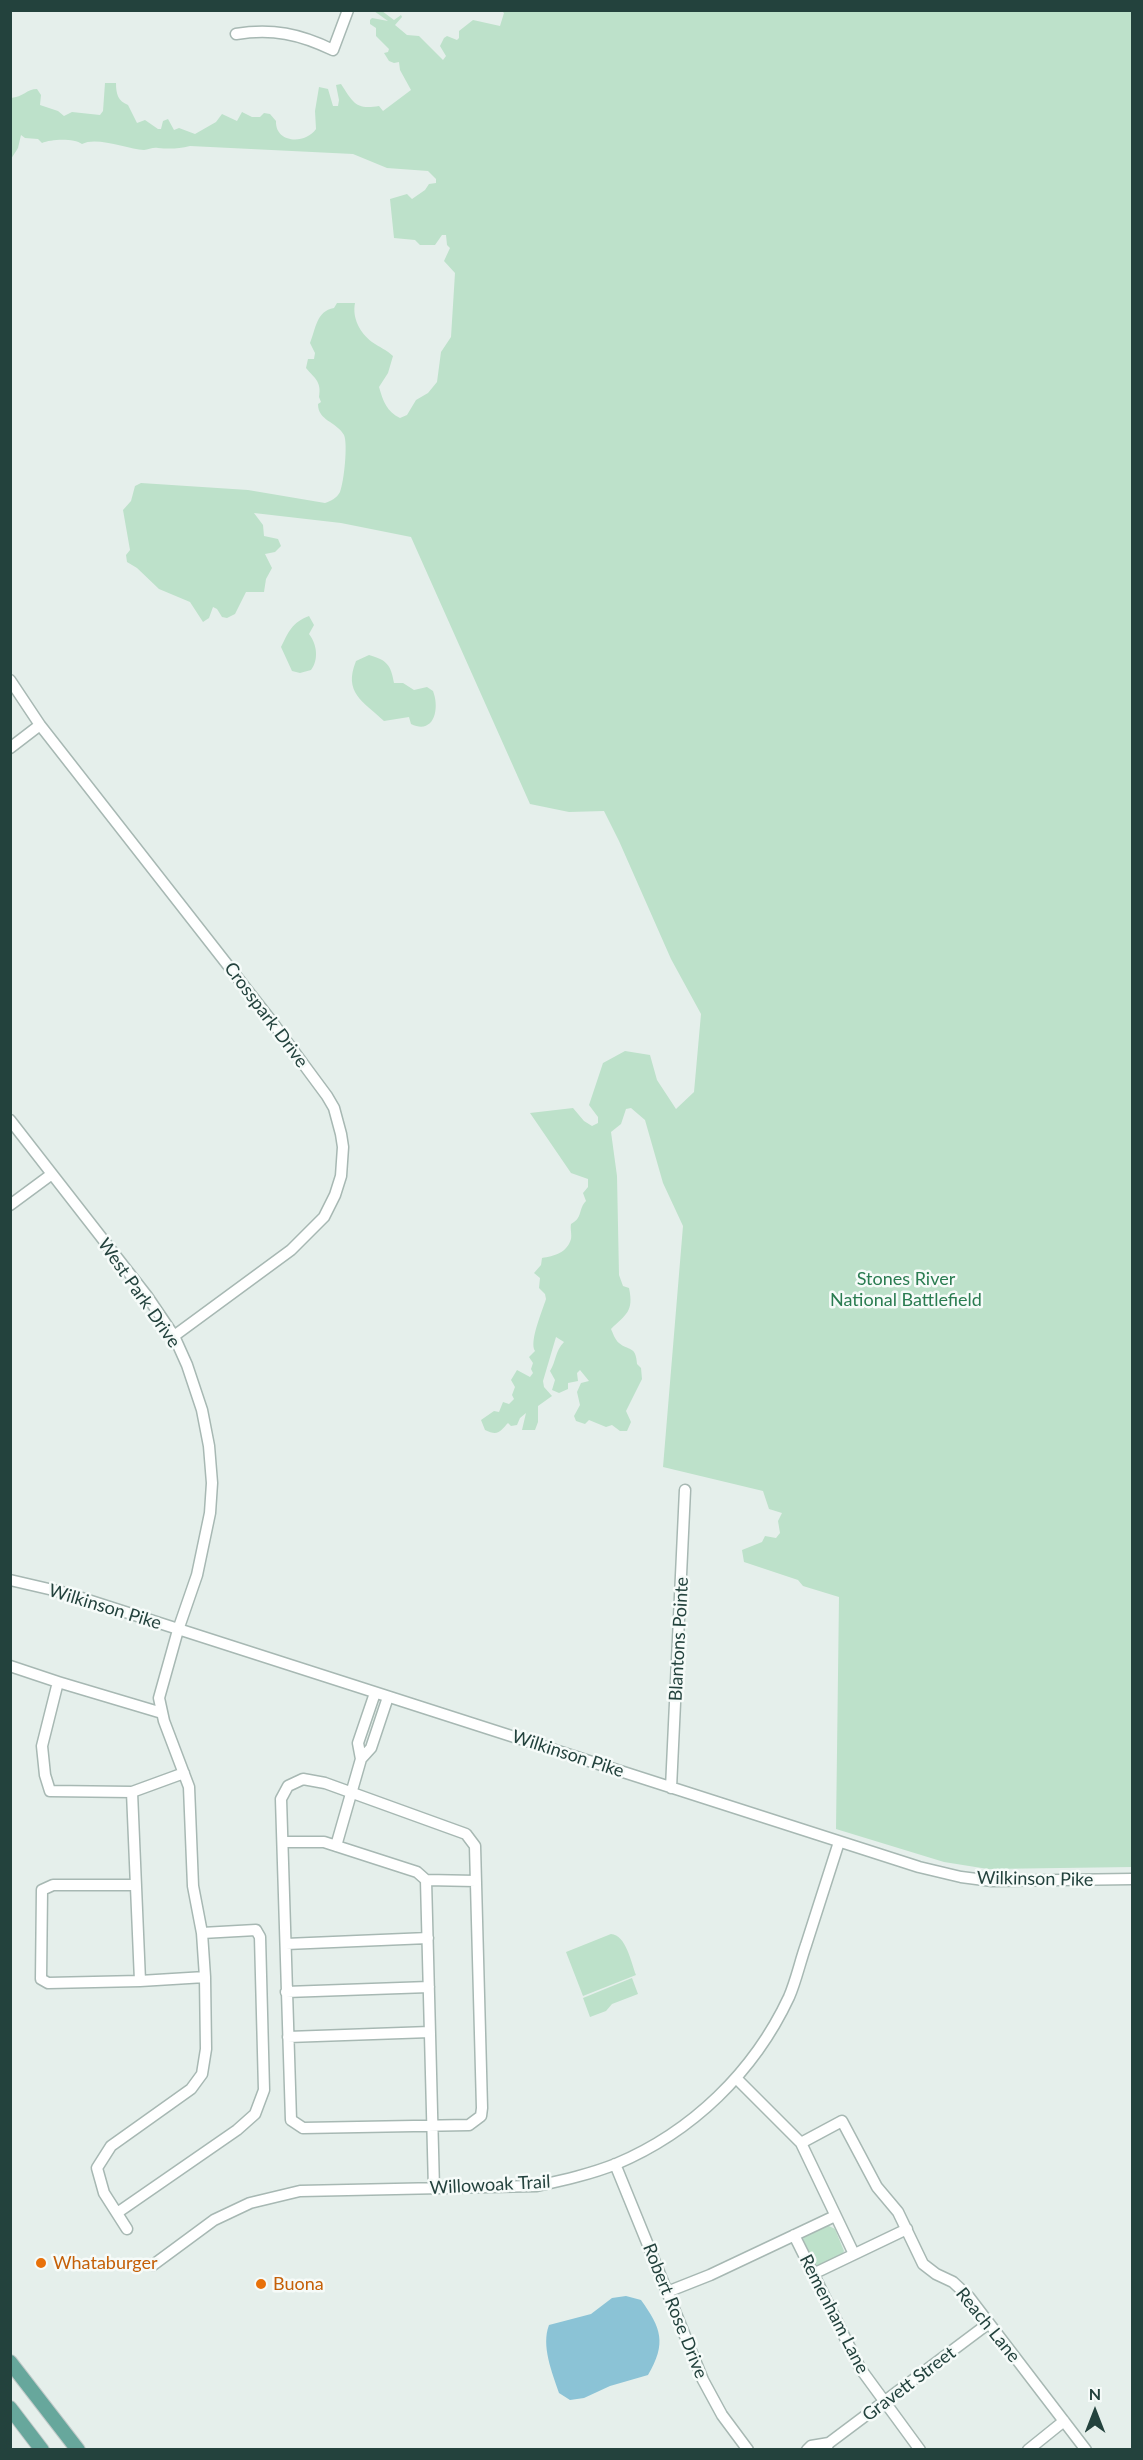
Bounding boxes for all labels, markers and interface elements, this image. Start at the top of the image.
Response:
street label: Crosspark Drive [219,958,313,1072]
street label: West Park Drive [93,1234,185,1352]
park label: Stones River National Battlefield [830,1268,982,1310]
street label: Blantons Pointe [665,1576,693,1702]
street label: Wilkinson Pike [46,1580,164,1634]
street label: Wilkinson Pike [509,1726,627,1782]
street label: Wilkinson Pike [977,1867,1093,1891]
street label: Willowoak Trail [429,2171,551,2199]
street label: Robert Rose Drive [638,2240,712,2382]
street label: Remenham Lane [795,2251,873,2377]
place label: Whataburger [53,2252,158,2274]
marker: Whataburger [34,2256,48,2270]
place label: Buona [273,2273,324,2295]
marker: Buona [254,2277,268,2291]
street label: Reach Lane [951,2283,1025,2367]
street label: Gravett Street [858,2342,960,2426]
north arrow [1065,2382,1125,2442]
text: N [1089,2384,1101,2403]

